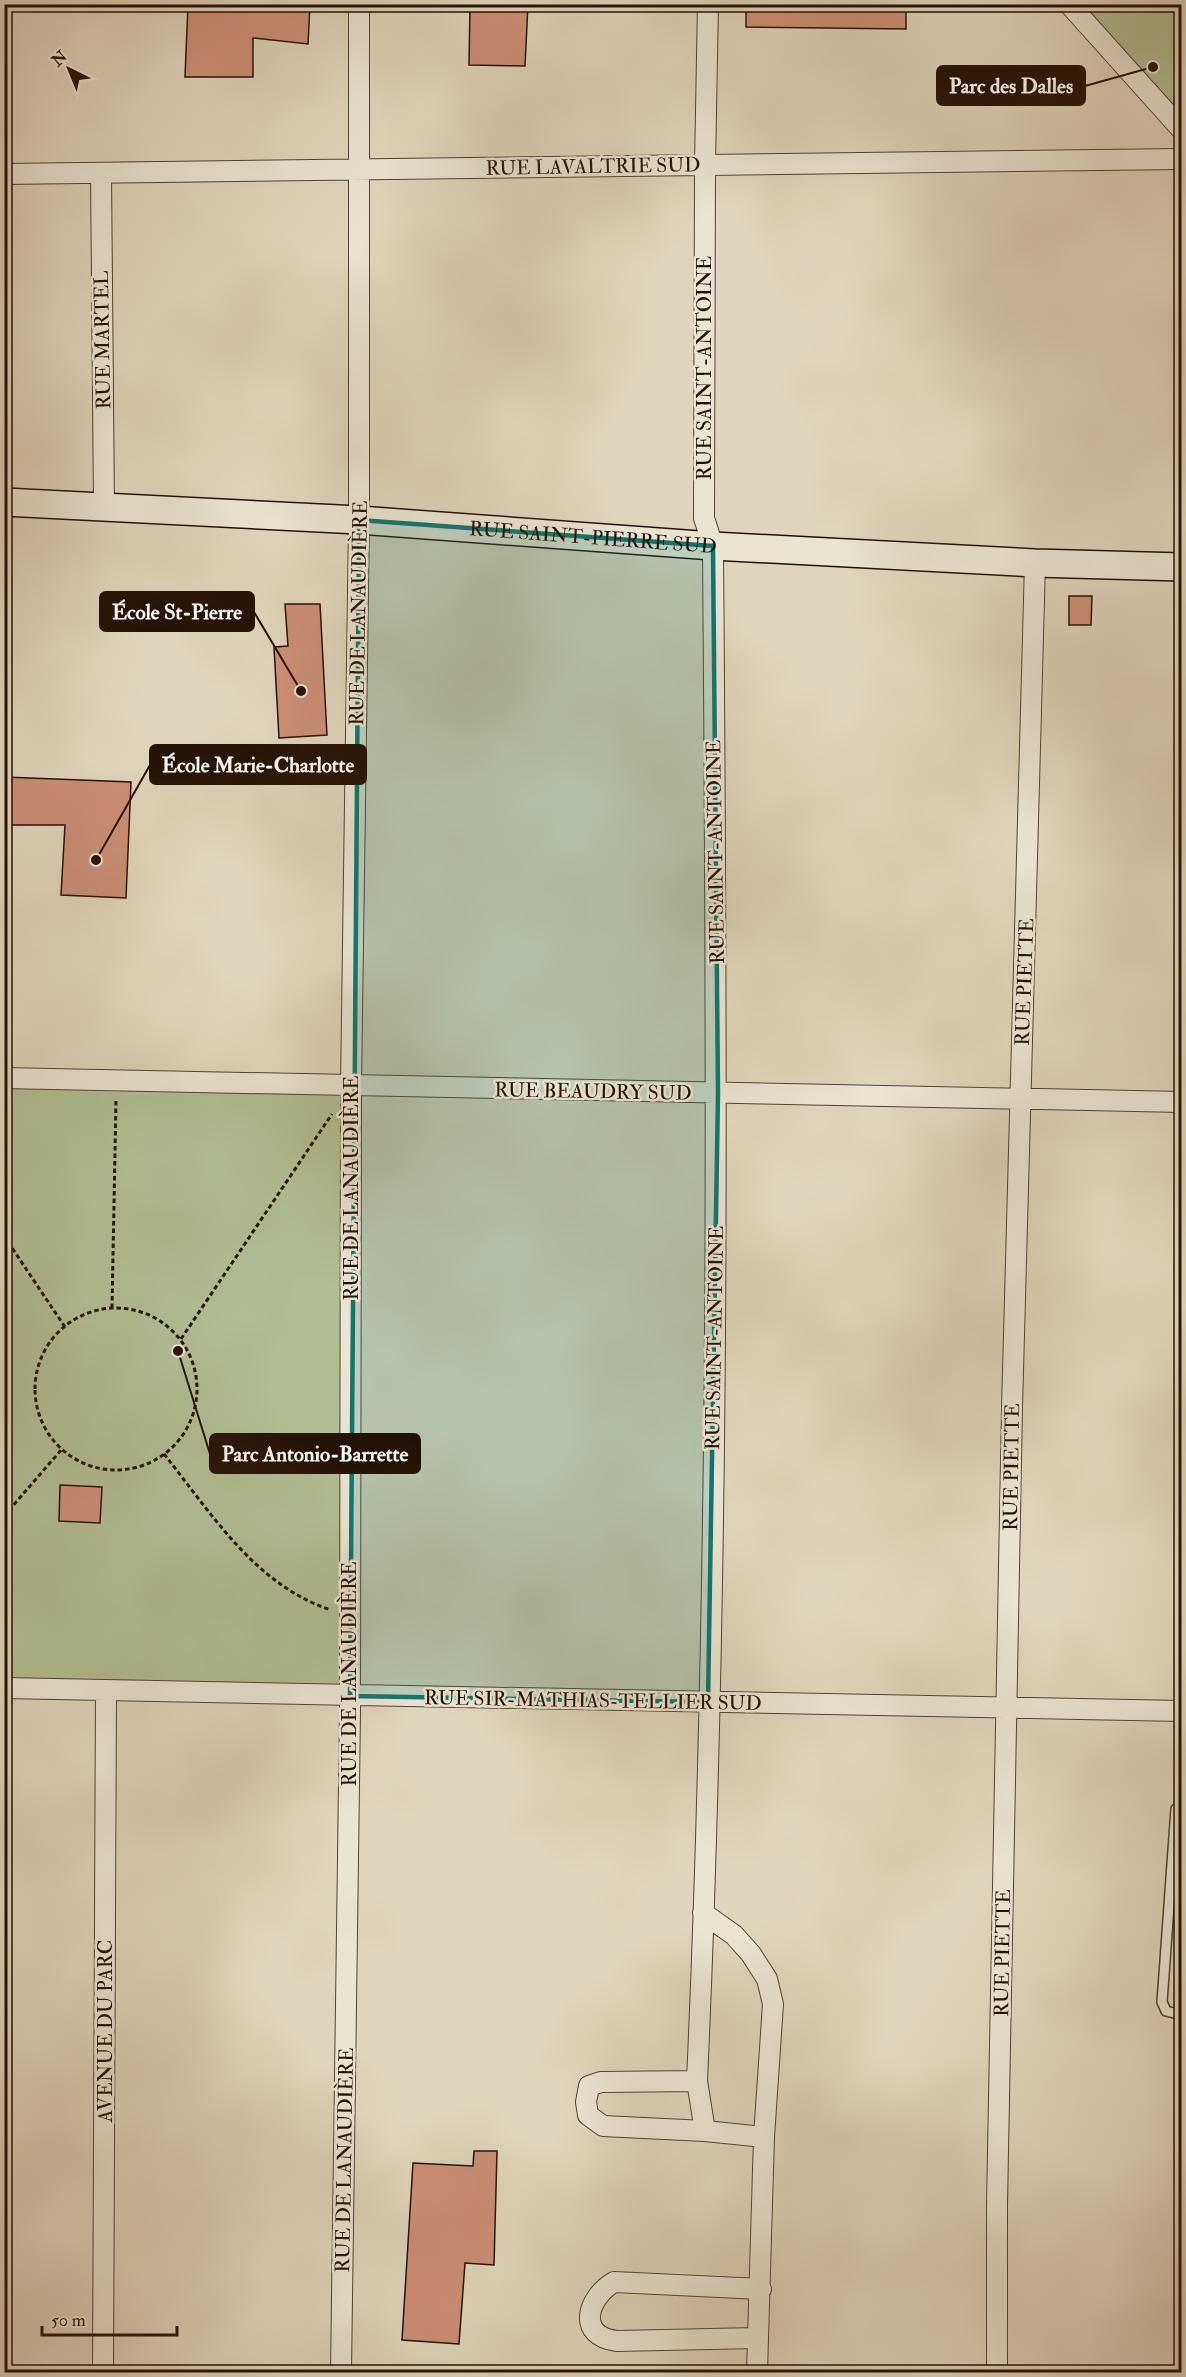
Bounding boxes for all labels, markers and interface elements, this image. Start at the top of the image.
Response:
north arrow [39,39,99,99]
text: N [47,46,72,72]
callout: Parc des Dalles [937,66,1085,105]
text: Parc des Dalles [949,73,1073,100]
street label: RUE LAVALTRIE SUD [485,152,701,181]
street label: RUE SAINT-ANTOINE [692,256,717,480]
street label: RUE MARTEL [89,270,116,410]
street label: RUE DE LANAUDIÈRE [343,500,373,726]
street label: RUE SAINT-PIERRE SUD [468,516,718,559]
callout: École St-Pierre [100,592,254,631]
text: École St-Pierre [112,599,242,626]
street label: RUE SAINT-ANTOINE [701,740,730,964]
callout: École Marie-Charlotte [150,745,366,784]
text: École Marie-Charlotte [162,752,354,779]
street label: RUE PIETTE [1010,918,1039,1046]
street label: RUE DE LANAUDIÈRE [338,1075,364,1301]
street label: RUE BEAUDRY SUD [494,1077,692,1106]
street label: RUE SAINT-ANTOINE [700,1226,729,1450]
street label: RUE PIETTE [998,1403,1025,1531]
callout: Parc Antonio-Barrette [210,1434,420,1473]
text: Parc Antonio-Barrette [222,1441,408,1468]
street label: RUE DE LANAUDIÈRE [336,1561,362,1787]
street label: RUE SIR-MATHIAS-TELLIER SUD [424,1685,762,1716]
street label: RUE PIETTE [989,1889,1016,2017]
street label: AVENUE DU PARC [93,1940,118,2123]
street label: RUE DE LANAUDIÈRE [329,2047,359,2273]
scale bar [42,2299,177,2337]
text: 50 m [51,2309,86,2332]

